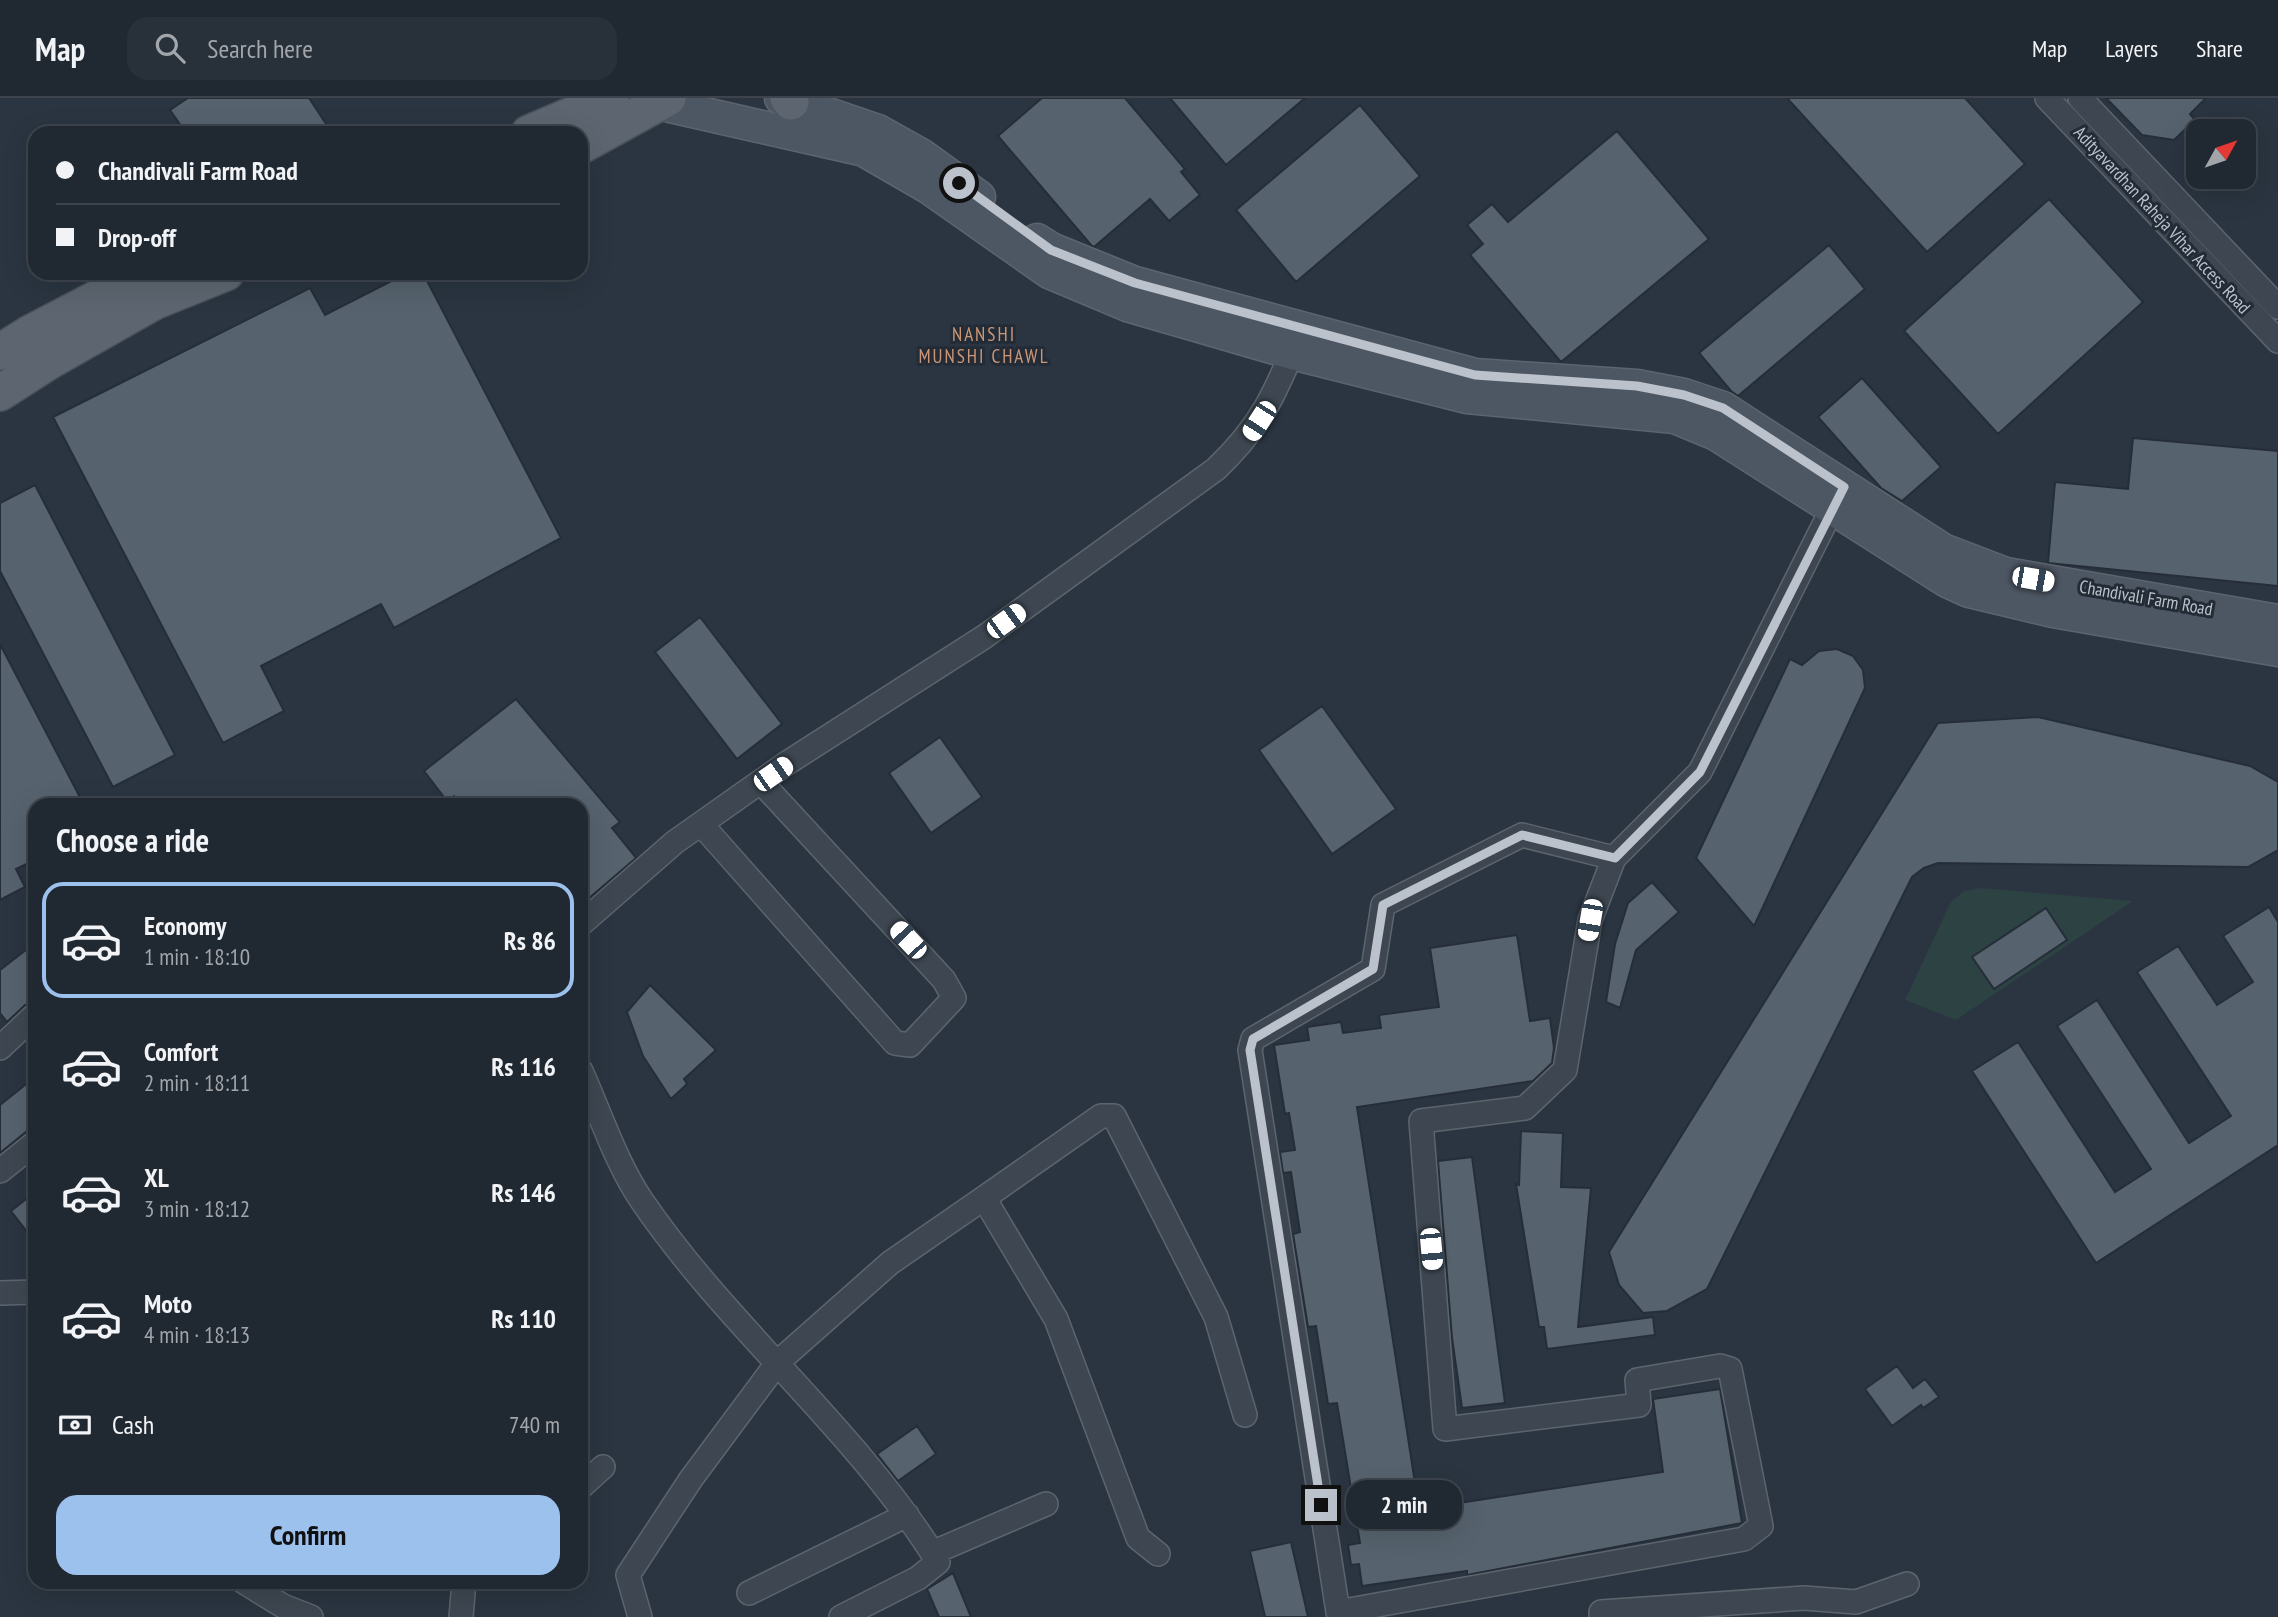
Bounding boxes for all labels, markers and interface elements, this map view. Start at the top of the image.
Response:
search box [127,17,617,80]
text: Map [35,27,85,70]
icon: search [151,29,189,67]
text: Search here [207,32,313,65]
text: Map [2032,33,2067,64]
text: Layers [2105,33,2158,64]
text: Share [2196,33,2243,64]
north arrow [2186,119,2256,189]
map controls [2186,119,2256,189]
street label: Adityavardhan Raheja Vihar Access Road [2069,121,2256,318]
text: Chandivali Farm Road [98,154,298,187]
route start [943,167,975,199]
text: Drop-off [98,221,176,254]
district label: NANSHI MUNSHI CHAWL [918,322,1050,368]
car [1239,398,1280,444]
car [2011,565,2056,593]
street label: Chandivali Farm Road [2078,574,2214,621]
car [983,600,1030,642]
car [750,753,797,795]
text: Choose a ride [56,819,209,861]
car [1577,897,1604,943]
icon: car [60,909,123,972]
text: Economy [144,909,226,942]
car [886,917,931,963]
text: Rs 86 [504,924,556,957]
text: 1 min · 18:10 [144,942,250,971]
icon: car [60,1035,123,1098]
text: Comfort [144,1035,218,1068]
text: Rs 116 [491,1050,556,1083]
text: 2 min · 18:11 [144,1068,250,1097]
icon: car [60,1161,123,1224]
text: XL [144,1161,169,1194]
text: Rs 146 [491,1176,556,1209]
text: 3 min · 18:12 [144,1194,250,1223]
car [1419,1227,1444,1271]
icon: car [60,1287,123,1350]
text: Moto [144,1287,192,1320]
text: Rs 110 [491,1302,556,1335]
text: 4 min · 18:13 [144,1320,250,1349]
icon: cash [56,1406,94,1444]
text: Cash [112,1408,154,1441]
text: 740 m [509,1410,560,1439]
callout: 2 min [1346,1480,1461,1530]
route end [1305,1489,1337,1521]
text: 2 min [1381,1490,1427,1519]
button: Confirm [56,1495,560,1575]

